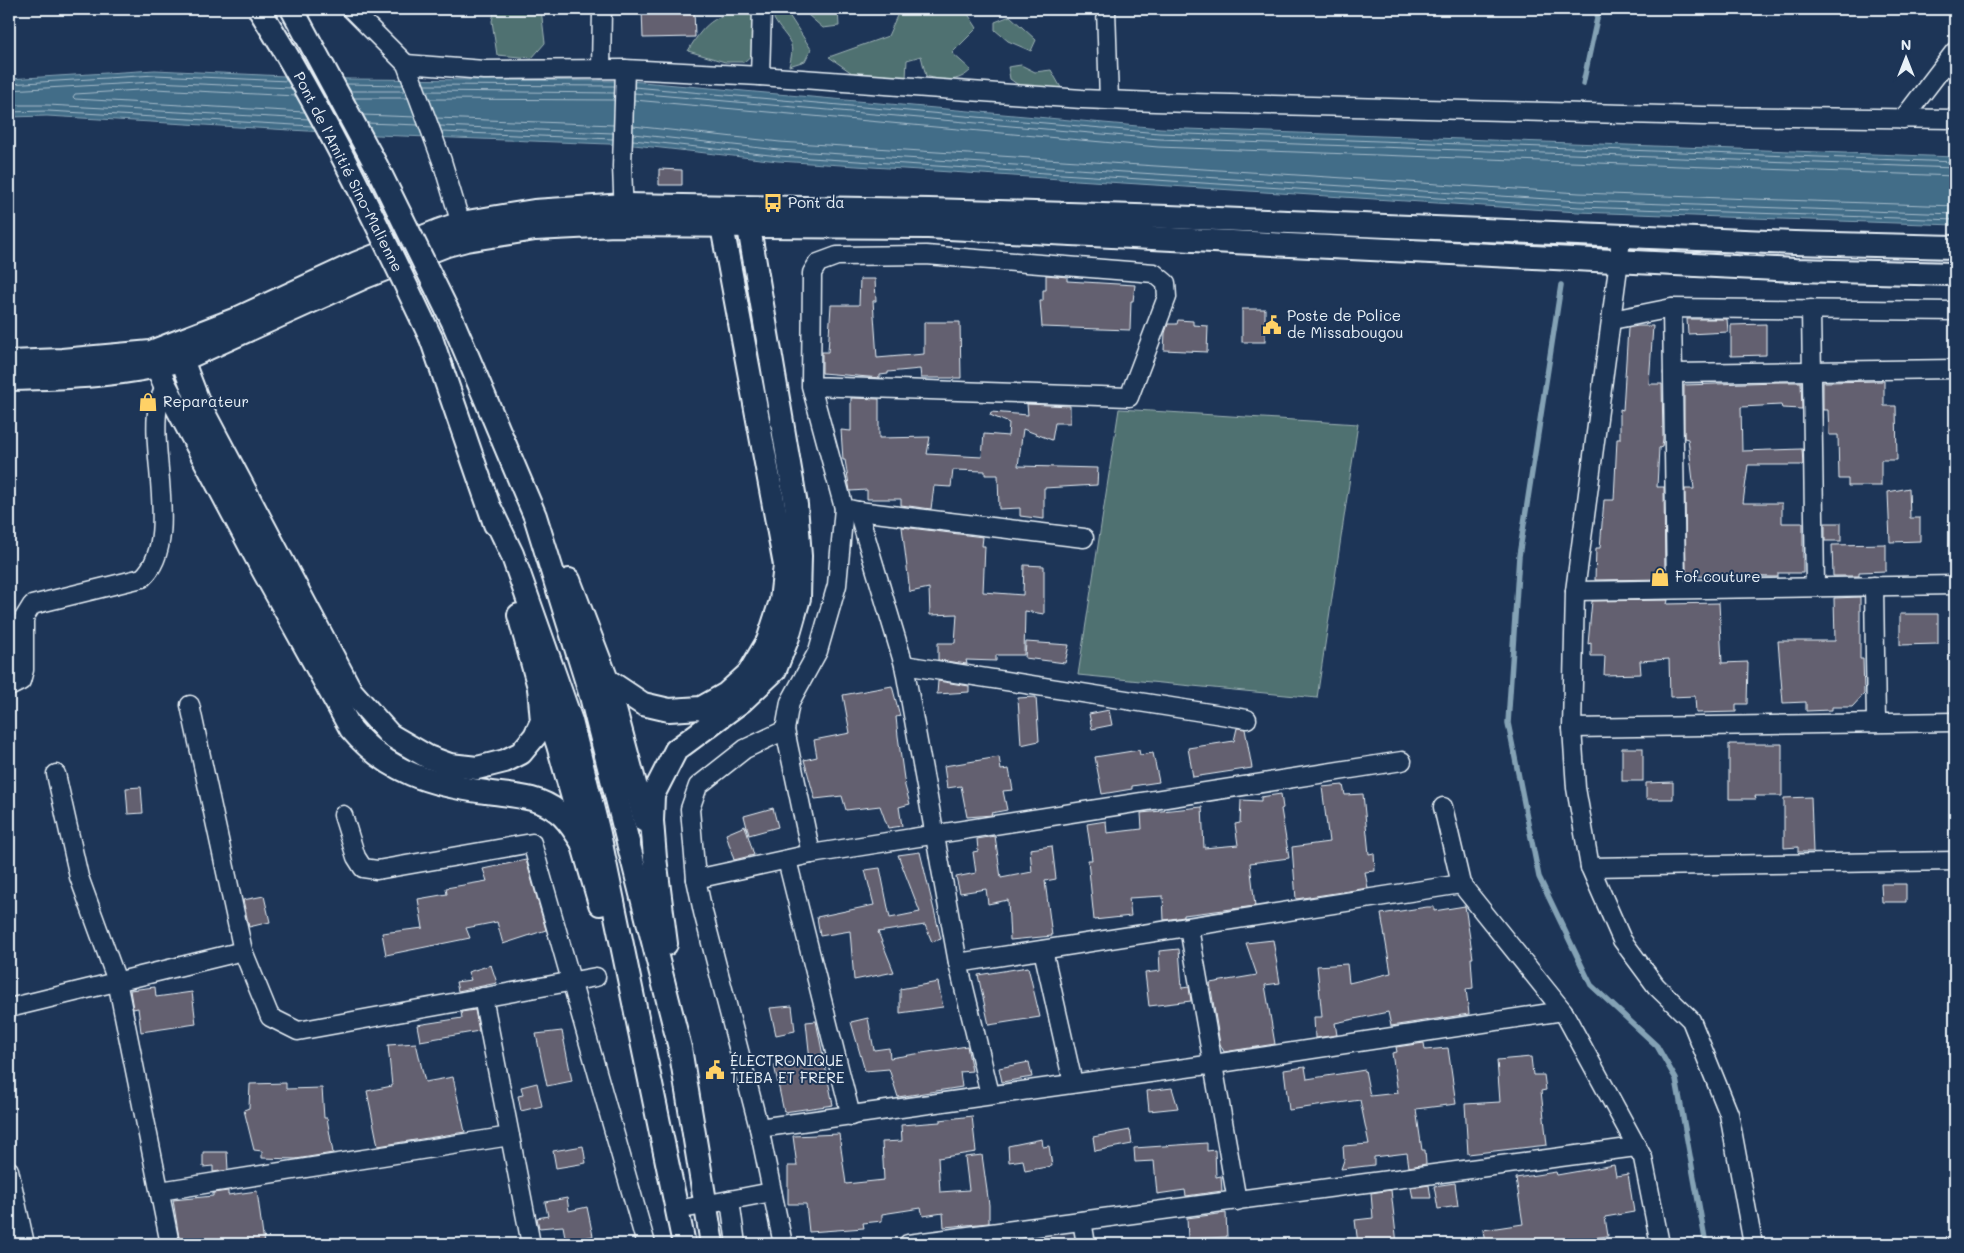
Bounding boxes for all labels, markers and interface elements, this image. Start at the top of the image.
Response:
north arrow [1882,32,1932,82]
text: N [1901,35,1911,54]
street label: Pont de l'Amitié Sino-Malienne [290,68,408,275]
bus stop icon: Pont da [762,192,784,214]
place label: Pont da [788,192,845,212]
place label: Poste de Police de Missabougou [1287,305,1404,342]
public building icon: Poste de Police de Missabougou [1261,314,1283,336]
shop icon: Reparateur [137,391,159,413]
place label: Reparateur [163,391,249,411]
shop icon: Fof couture [1649,566,1671,588]
place label: Fof couture [1675,566,1760,586]
place label: ÉLECTRONIQUE TIEBA ET FRERE [730,1050,845,1087]
public building icon: ÉLECTRONIQUE TIEBA ET FRERE [704,1059,726,1081]

